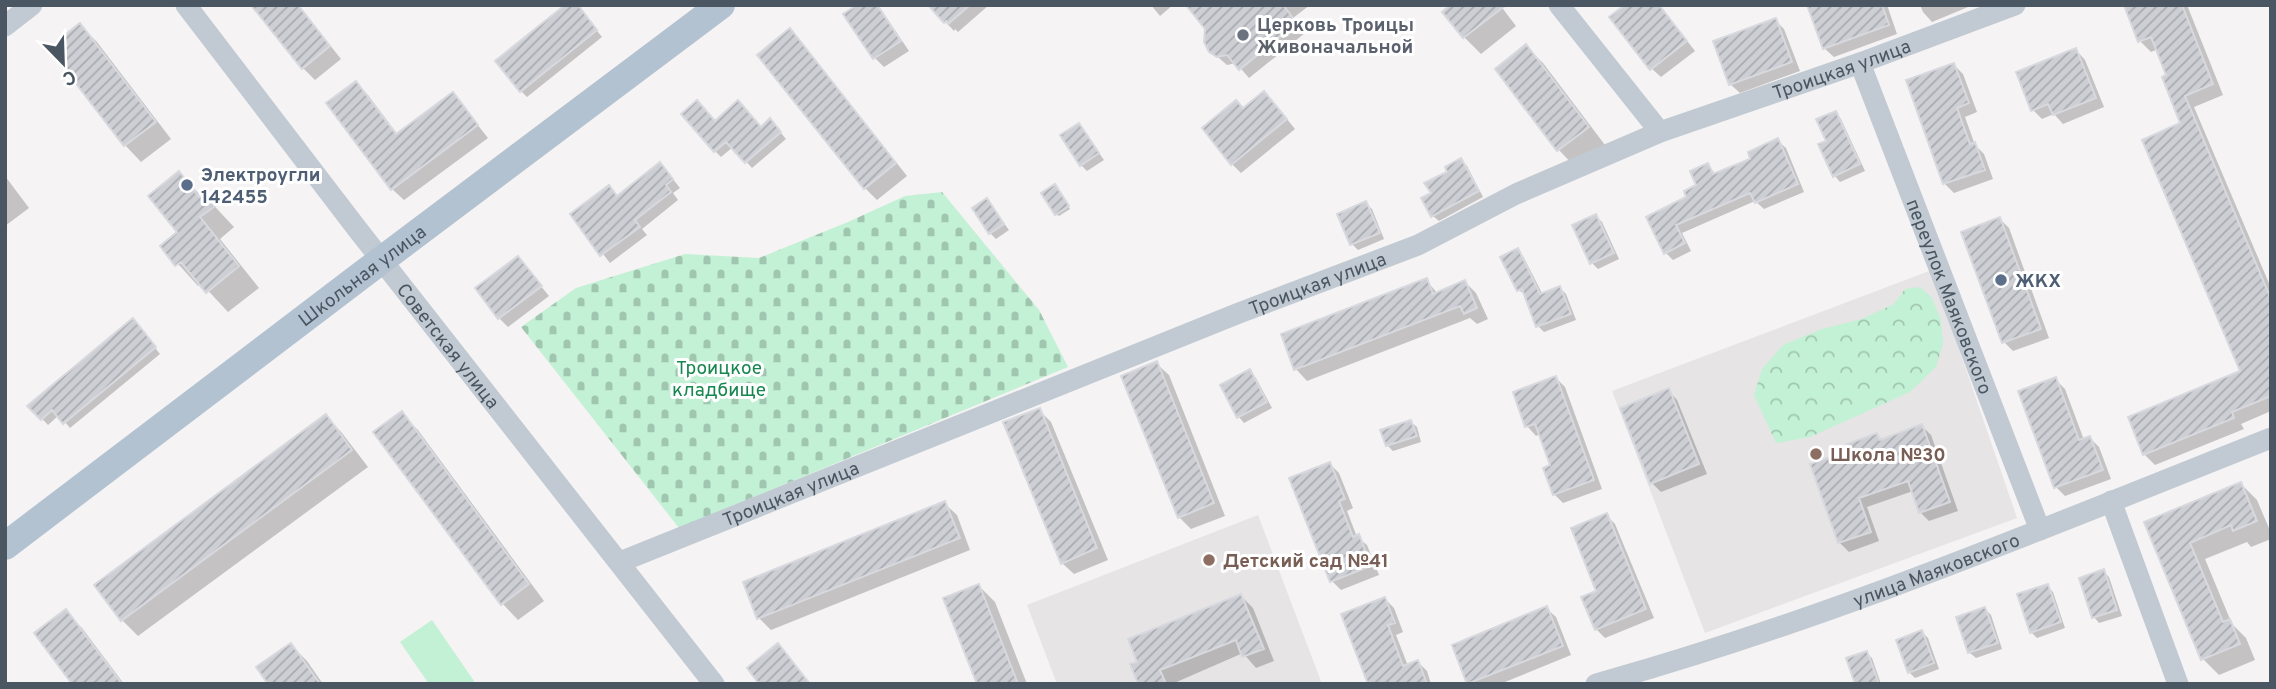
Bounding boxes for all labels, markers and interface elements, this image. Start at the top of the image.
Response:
place label: Церковь Троицы Живоначальной [1257,14,1414,60]
marker: Церковь Троицы Живоначальной [1235,27,1251,43]
north arrow [28,28,98,98]
street label: Троицкая улица [1770,35,1915,106]
text: С [59,63,79,90]
place label: Электроугли 142455 [201,164,321,210]
marker: Электроугли 142455 [179,177,195,193]
street label: переулок Маяковского [1900,196,1997,398]
street label: Школьная улица [294,221,432,333]
street label: Троицкая улица [1246,248,1390,322]
place label: ЖКХ [2015,270,2061,294]
marker: ЖКХ [1993,272,2009,288]
street label: Советская улица [390,279,504,414]
park label: Троицкое кладбище [672,357,766,403]
place label: Школа №30 [1830,444,1946,468]
marker: Школа №30 [1808,446,1824,462]
street label: Троицкая улица [720,457,863,533]
street label: улица Маяковского [1850,529,2024,614]
place label: Детский сад №41 [1223,550,1389,574]
marker: Детский сад №41 [1201,552,1217,568]

